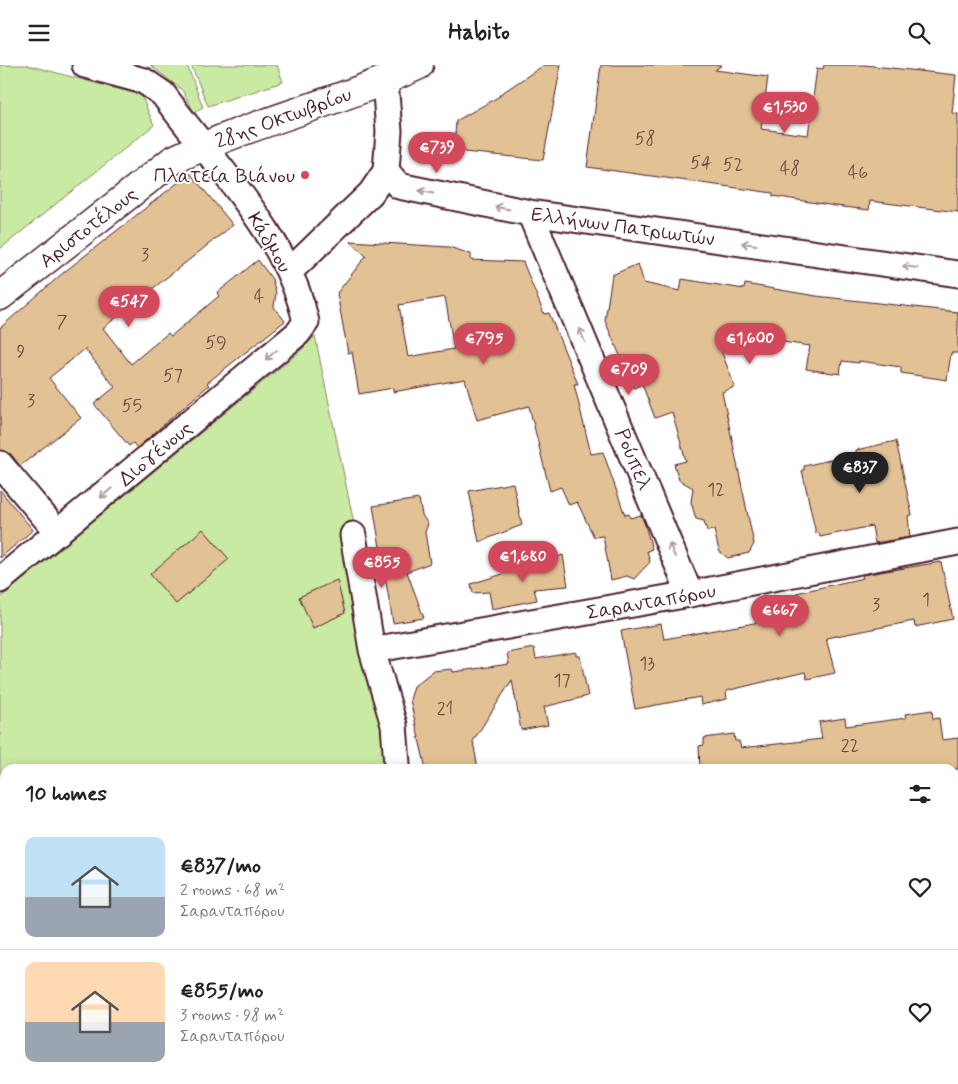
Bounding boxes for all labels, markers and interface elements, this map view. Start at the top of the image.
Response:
icon: menu [25,19,53,47]
text: Habito [448,19,510,47]
icon: search [905,19,933,47]
street label: 28ης Οκτωβρίου [211,81,356,156]
pin: €1,530 [744,92,826,134]
text: €1,530 [762,97,808,118]
house number: 58 [635,127,655,151]
pin: €739 [407,131,467,174]
text: €739 [419,137,455,158]
house number: 54 [690,151,712,175]
house number: 52 [723,153,743,177]
house number: 48 [780,157,800,181]
house number: 46 [848,161,868,185]
place label: Πλατεία Βιάνου [154,163,295,190]
marker: Πλατεία Βιάνου [299,169,311,181]
street label: Αριστοτέλους [34,181,144,275]
one-way arrow [419,187,435,196]
street label: Ελλήνων Πατριωτών [529,201,716,254]
one-way arrow [494,202,510,212]
street label: Κάδμου [240,207,297,278]
one-way arrow [741,239,757,249]
house number: 3 [141,243,149,267]
one-way arrow [902,262,918,272]
pin: €547 [99,285,159,328]
house number: 4 [254,285,264,309]
text: €547 [110,291,148,312]
house number: 7 [57,310,68,334]
pin: €795 [454,323,514,365]
pin: €1,600 [709,323,791,365]
text: €795 [465,328,503,349]
one-way arrow [576,328,586,343]
text: €1,600 [726,328,774,349]
house number: 59 [205,331,227,355]
house number: 9 [17,340,26,364]
one-way arrow [265,350,278,361]
pin: €709 [599,353,659,396]
text: €709 [610,359,648,380]
house number: 57 [163,364,183,388]
house number: 3 [27,389,35,413]
house number: 55 [122,394,142,418]
street label: Διογένους [113,415,199,493]
street label: Ρούπελ [608,425,658,494]
pin: €837 [830,451,890,494]
text: €837 [842,457,878,478]
house number: 12 [707,478,725,502]
one-way arrow [100,488,113,499]
pin: €1,680 [482,541,564,583]
one-way arrow [666,542,675,557]
text: €1,680 [499,546,547,567]
pin: €855 [352,547,412,589]
text: €855 [364,552,400,573]
street label: Σαρανταπόρου [585,578,718,627]
house number: 1 [922,588,930,612]
house number: 3 [872,593,880,617]
pin: €667 [750,595,810,637]
text: €667 [762,600,798,621]
house number: 13 [639,652,655,676]
house number: 17 [553,669,571,693]
house number: 21 [437,697,453,721]
house number: 22 [841,734,859,758]
text: 10 homes [25,780,107,808]
icon: filters [906,780,934,808]
text: €837/mo [180,852,261,880]
icon: home [65,857,125,917]
icon: heart [906,873,934,901]
text: 2 rooms · 68 m² [180,880,285,901]
text: Σαρανταπόρου [180,901,285,922]
text: €855/mo [180,977,263,1005]
icon: home [65,982,125,1042]
icon: heart [906,998,934,1026]
text: 3 rooms · 98 m² [180,1005,284,1026]
text: Σαρανταπόρου [180,1026,285,1047]

